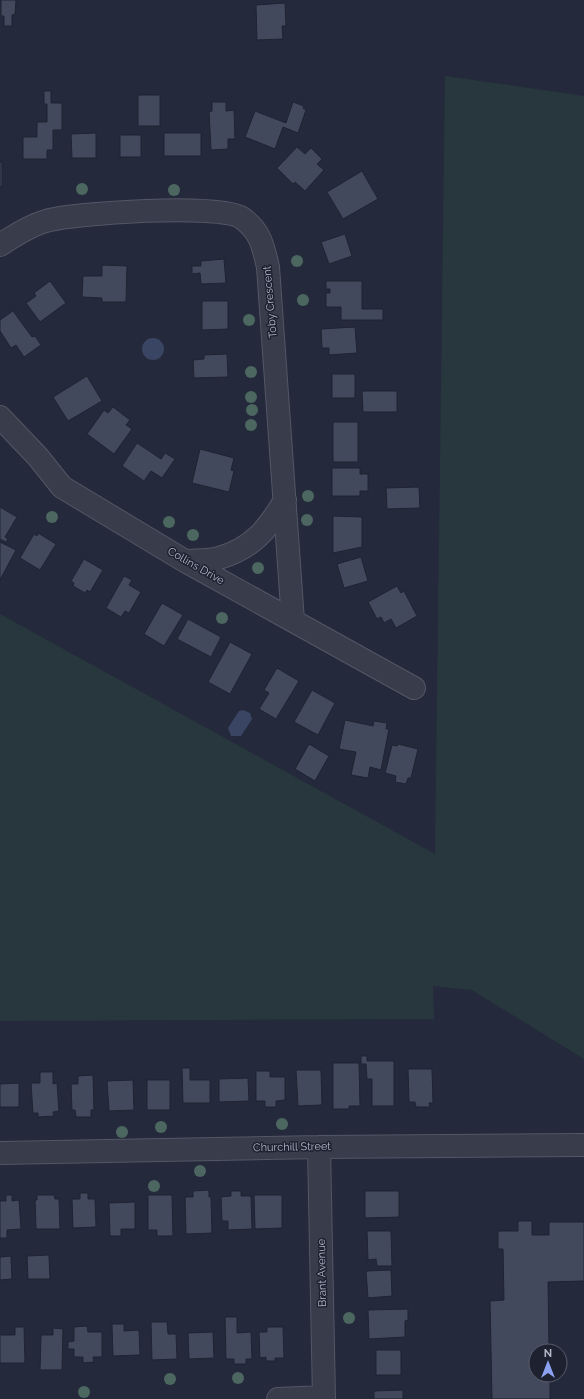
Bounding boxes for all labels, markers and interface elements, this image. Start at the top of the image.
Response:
street label: Toby Crescent [260,265,280,339]
street label: Collins Drive [165,545,227,588]
street label: Churchill Street [253,1140,331,1154]
street label: Brant Avenue [315,1238,329,1307]
north arrow [528,1343,568,1383]
text: N [544,1347,552,1360]

